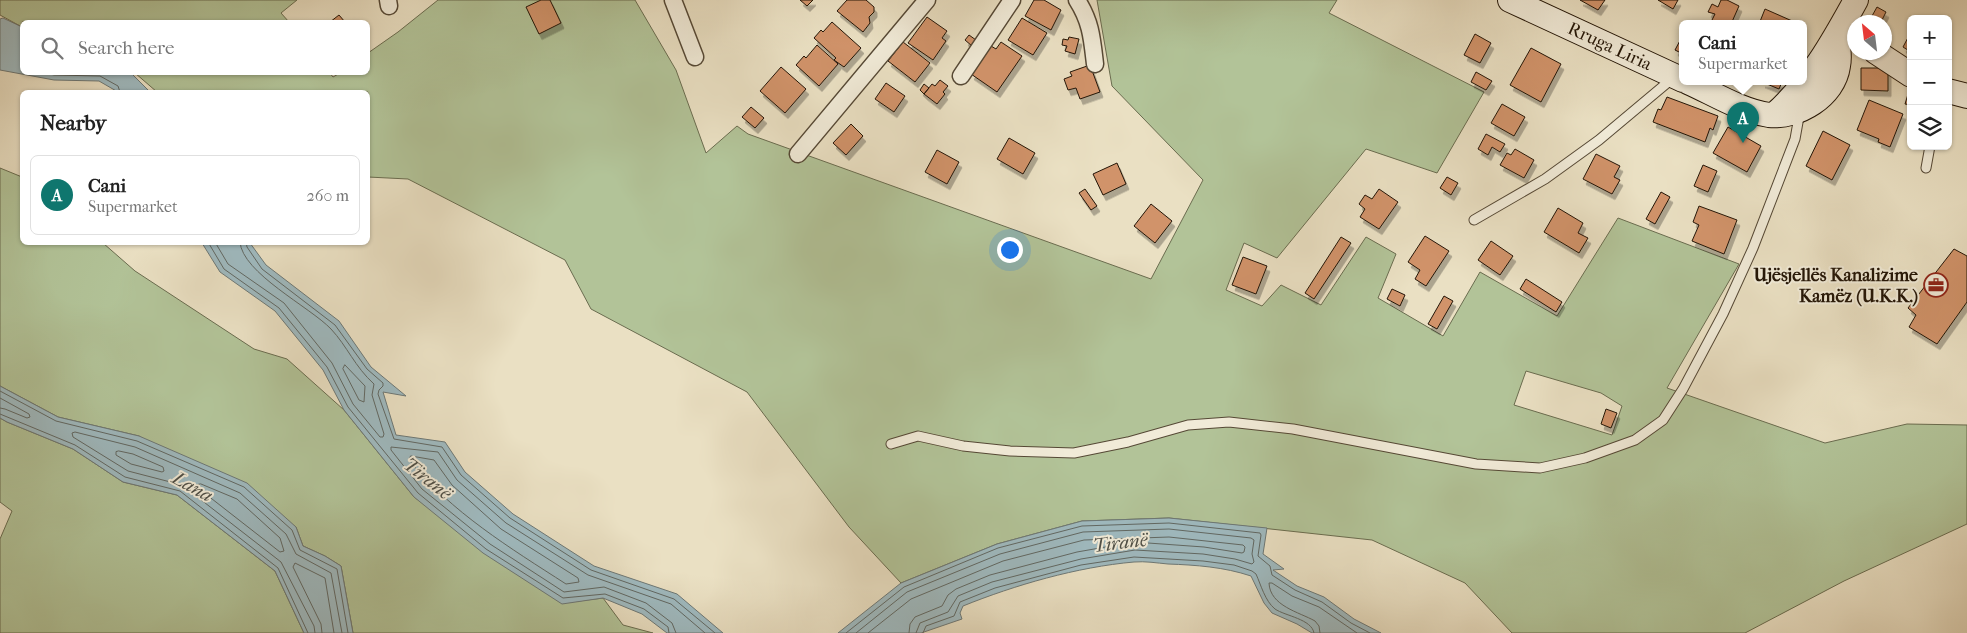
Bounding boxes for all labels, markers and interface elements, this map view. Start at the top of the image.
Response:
north arrow [1847,15,1892,60]
map controls [1907,15,1952,150]
button: + [1907,15,1952,60]
street label: Rruga Liria [1564,18,1656,75]
search box [20,20,370,75]
popup [1679,20,1807,85]
text: Cani [1698,32,1736,54]
icon: search [38,34,66,62]
text: Search here [78,37,174,59]
text: Supermarket [1698,54,1788,73]
button: − [1907,60,1952,105]
pin: A [1727,102,1759,143]
button: layers [1907,105,1952,150]
text: Nearby [40,111,106,135]
text: Cani [88,175,126,197]
text: A [52,186,62,205]
text: 260 m [307,186,349,205]
text: Supermarket [88,197,178,216]
your location [997,237,1023,263]
place label: Ujësjellës Kanalizime Kamëz (U.K.K.) [1753,265,1918,307]
office icon: Ujësjellës Kanalizime Kamëz (U.K.K.) [1923,272,1949,298]
water label: Tiranë [399,453,458,506]
water label: Lana [167,466,217,507]
water label: Tiranë [1092,528,1151,557]

